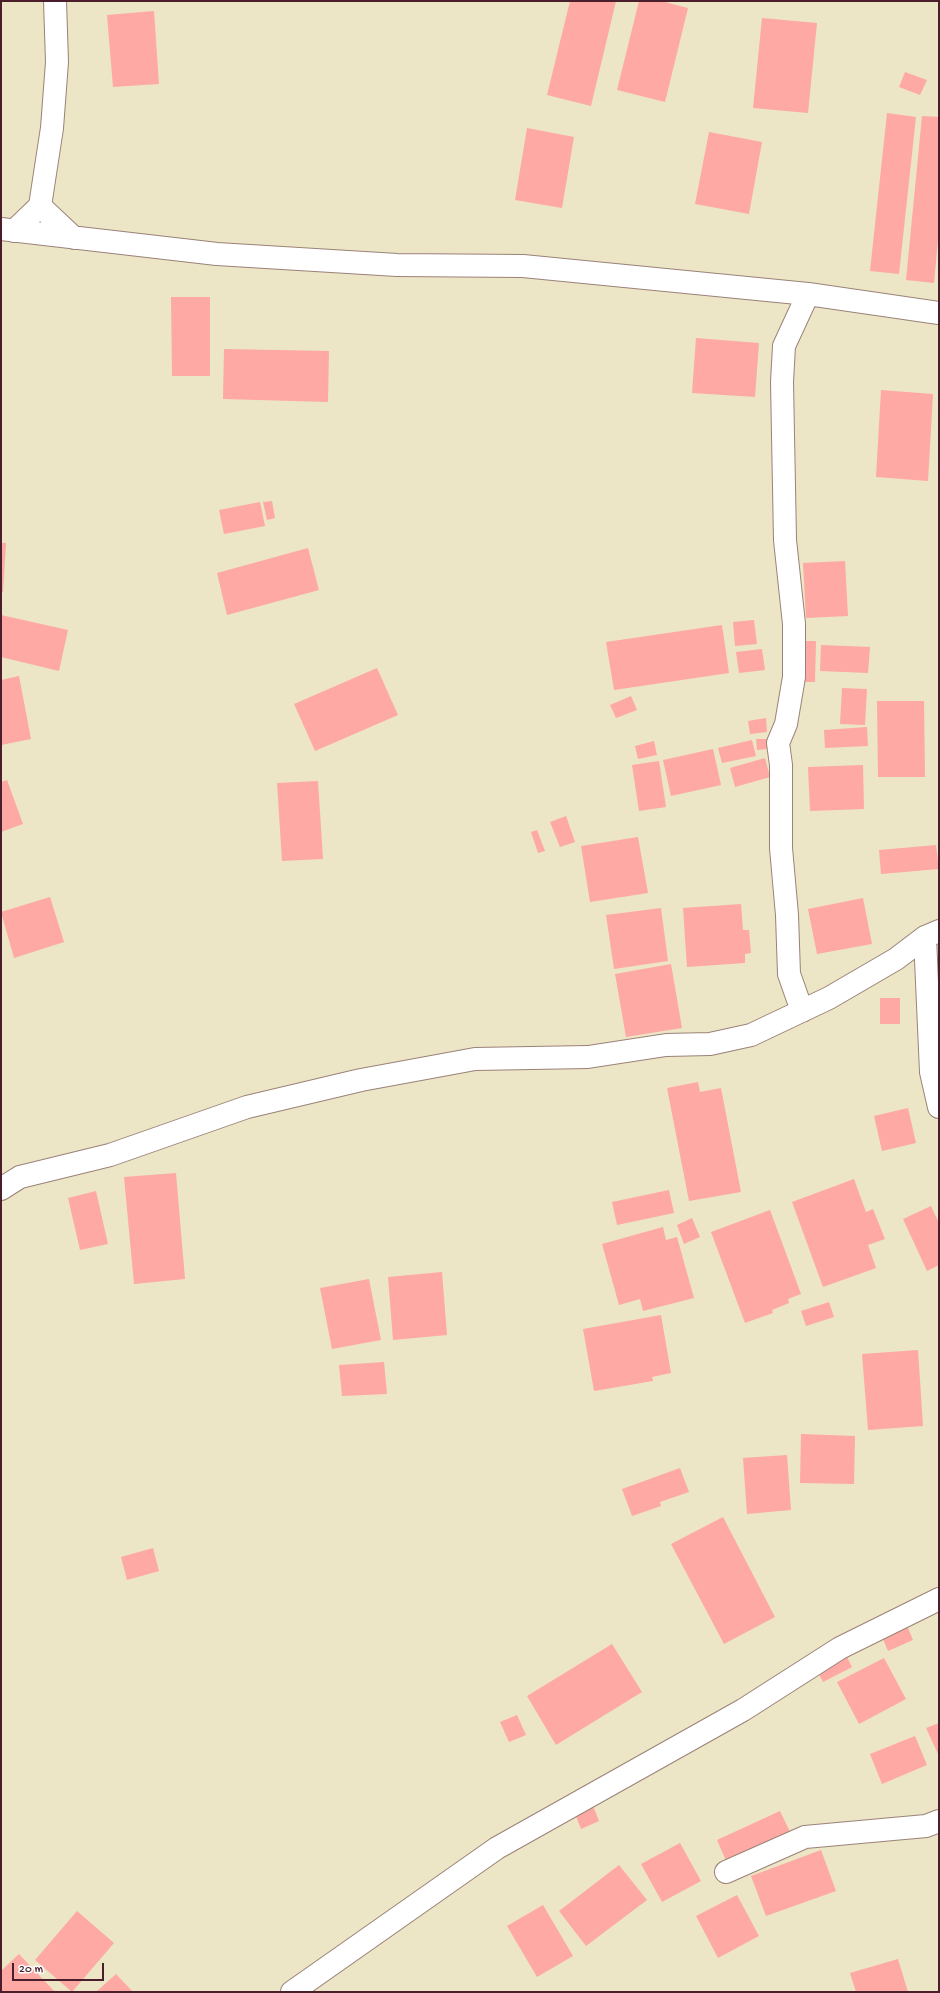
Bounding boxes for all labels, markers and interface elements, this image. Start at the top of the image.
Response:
scale bar [14,1955,106,1981]
text: 20 m [19,1963,43,1977]

